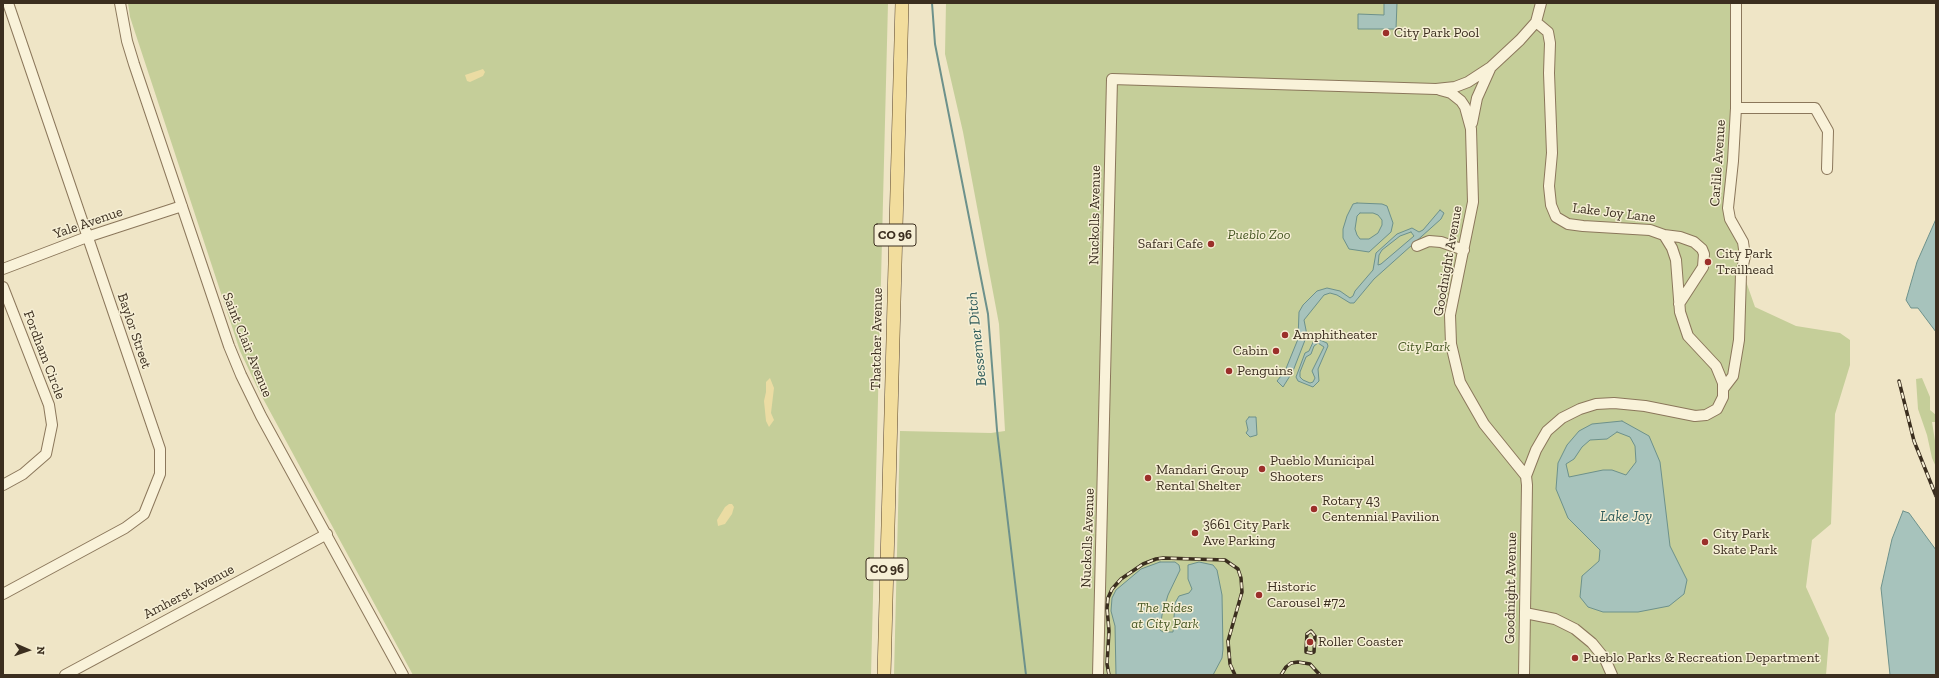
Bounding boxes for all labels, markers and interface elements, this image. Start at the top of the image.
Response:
place label: City Park Pool [1394,25,1479,41]
marker: City Park Pool [1381,28,1391,38]
street label: Carlile Avenue [1707,119,1729,207]
street label: Nuckolls Avenue [1086,165,1104,265]
street label: Lake Joy Lane [1572,200,1656,226]
street label: Yale Avenue [51,203,125,243]
street label: Goodnight Avenue [1430,204,1466,318]
road number: CO 96 [874,224,916,246]
park label: Pueblo Zoo [1228,227,1290,243]
place label: Safari Cafe [1138,236,1203,252]
marker: Safari Cafe [1206,239,1216,249]
place label: City Park Trailhead [1716,246,1774,278]
marker: City Park Trailhead [1703,257,1713,267]
street label: Thatcher Avenue [868,287,886,391]
street label: Saint Clair Avenue [218,290,276,400]
street label: Baylor Street [113,291,155,371]
water label: Bessemer Ditch [963,291,991,387]
street label: Fordham Circle [19,308,69,402]
place label: Amphitheater [1293,327,1378,343]
marker: Amphitheater [1280,330,1290,340]
park label: City Park [1398,339,1450,355]
place label: Cabin [1233,343,1268,359]
marker: Cabin [1271,346,1281,356]
place label: Penguins [1237,363,1293,379]
marker: Penguins [1224,366,1234,376]
place label: Pueblo Municipal Shooters [1270,453,1374,486]
place label: Mandari Group Rental Shelter [1156,462,1249,494]
marker: Pueblo Municipal Shooters [1257,464,1267,474]
marker: Mandari Group Rental Shelter [1143,473,1153,483]
street label: Nuckolls Avenue [1078,488,1098,588]
place label: Rotary 43 Centennial Pavilion [1322,493,1439,526]
marker: Rotary 43 Centennial Pavilion [1309,504,1319,514]
water label: Lake Joy [1600,508,1652,526]
place label: 3661 City Park Ave Parking [1203,517,1290,550]
place label: City Park Skate Park [1713,526,1777,558]
marker: 3661 City Park Ave Parking [1190,528,1200,538]
street label: Goodnight Avenue [1502,532,1520,644]
marker: City Park Skate Park [1700,537,1710,547]
road number: CO 96 [866,558,908,580]
street label: Amherst Avenue [141,561,237,623]
place label: Historic Carousel #72 [1267,579,1345,612]
marker: Historic Carousel #72 [1254,590,1264,600]
park label: The Rides at City Park [1131,600,1199,632]
north arrow [8,630,48,670]
place label: Roller Coaster [1318,634,1404,650]
marker: Roller Coaster [1305,637,1315,647]
text: N [34,646,47,655]
place label: Pueblo Parks & Recreation Department [1583,650,1820,666]
marker: Pueblo Parks & Recreation Department [1570,653,1580,663]

